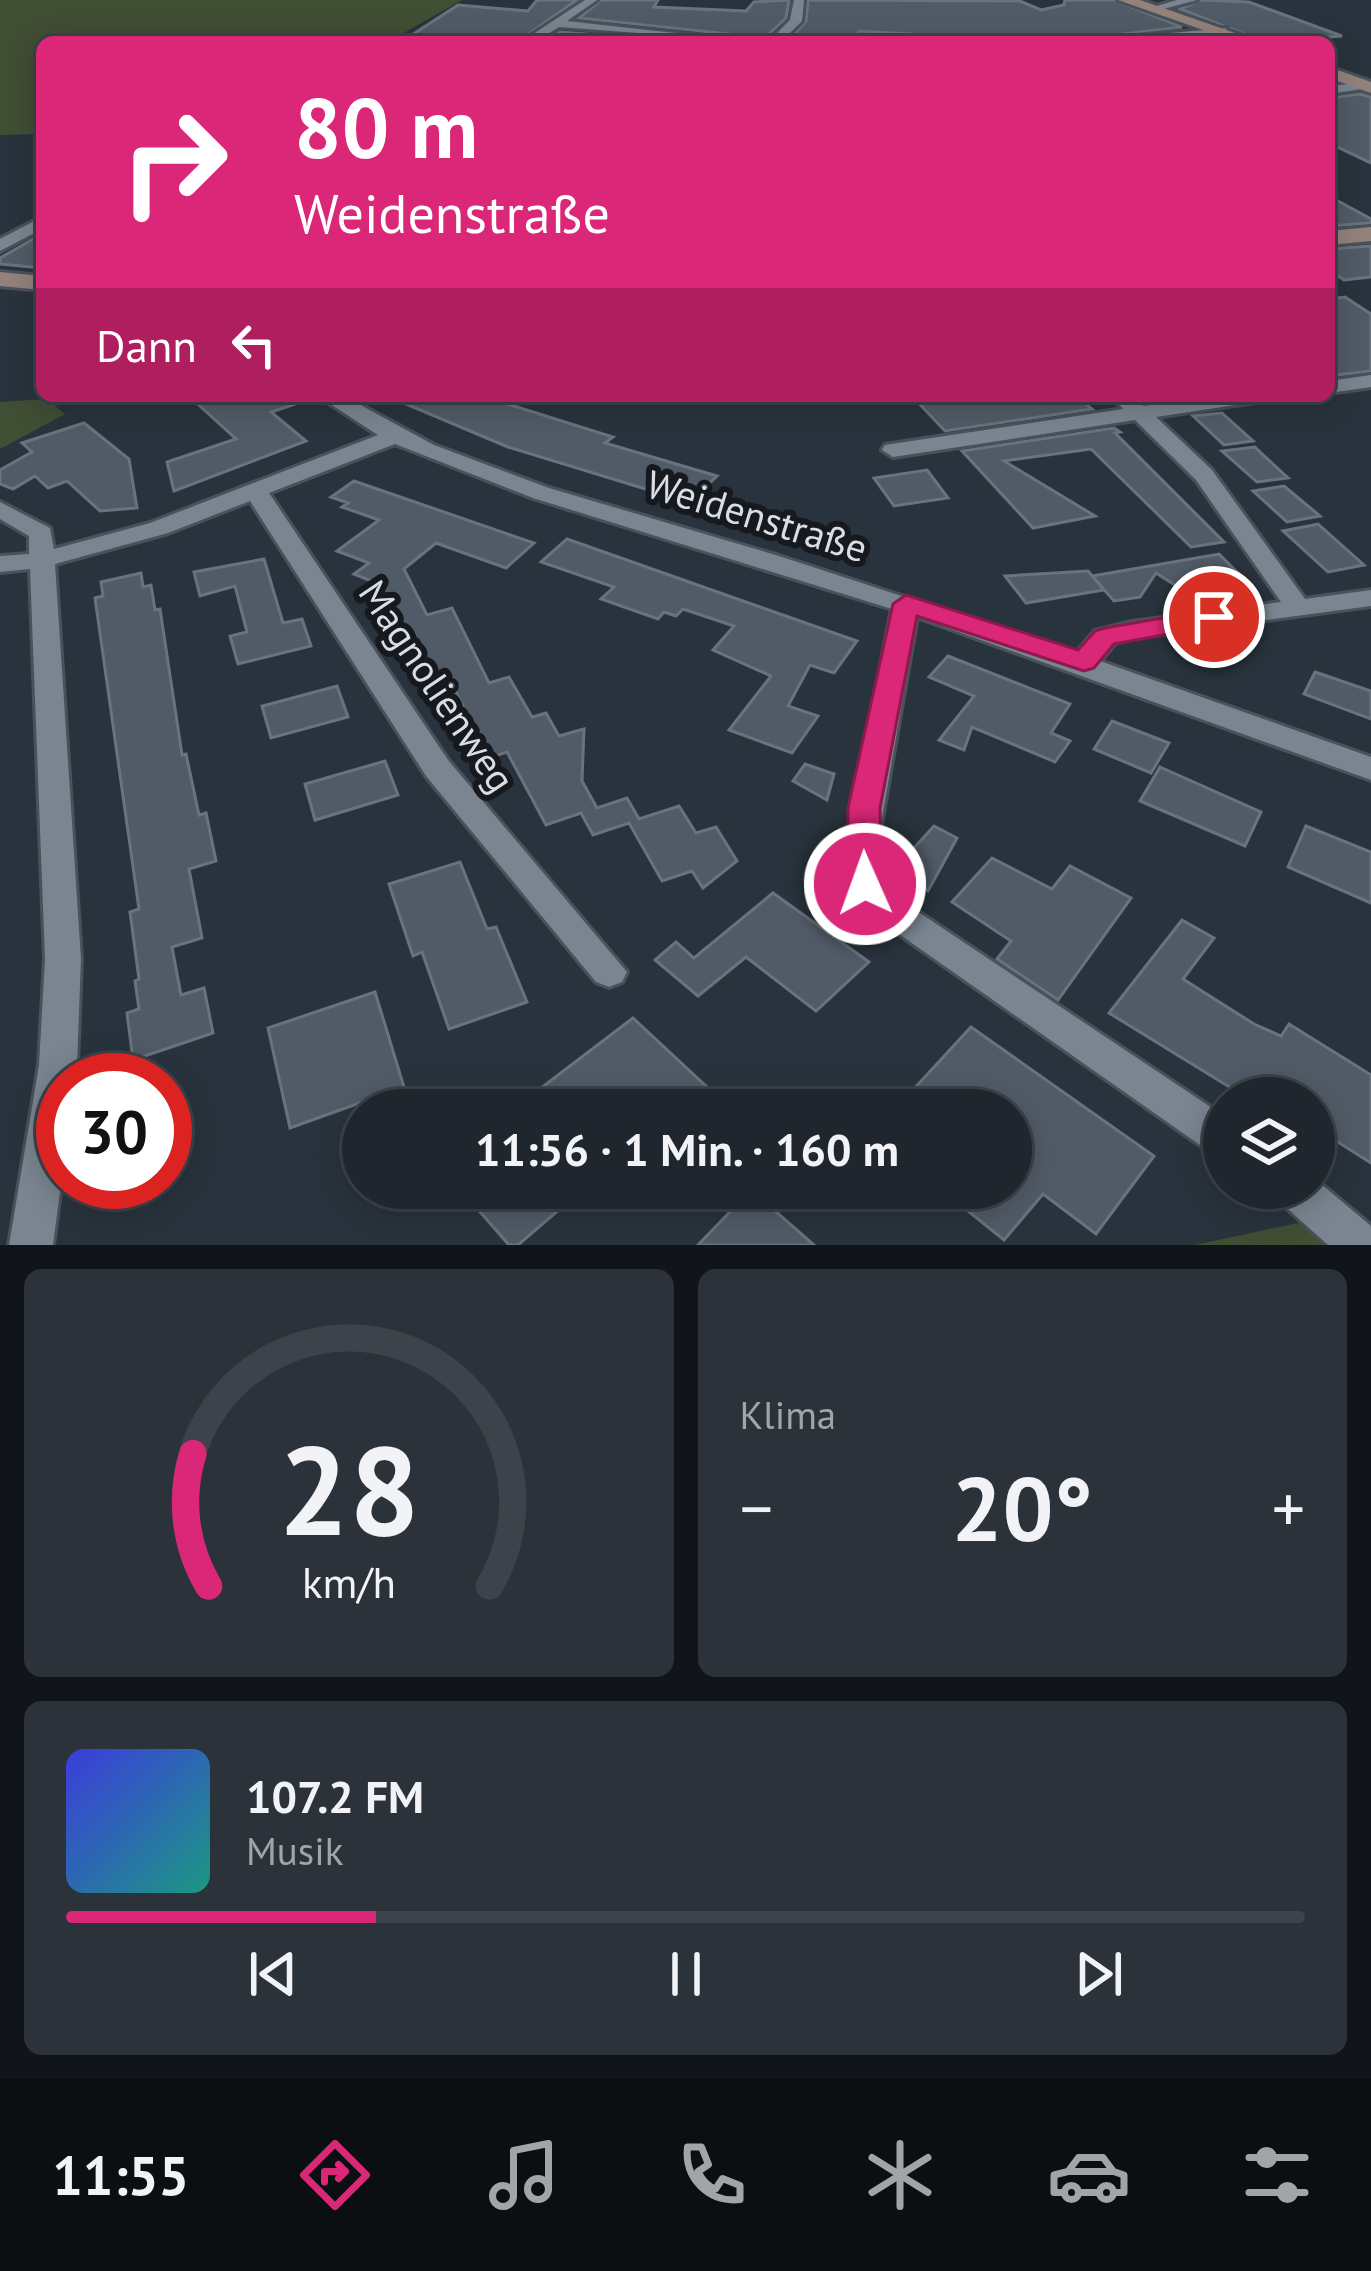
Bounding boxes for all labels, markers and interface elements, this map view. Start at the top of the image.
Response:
text: 80 m [294,72,478,181]
icon: right [96,84,252,240]
text: Weidenstraße [294,178,610,248]
icon: left [221,312,287,378]
text: Dann [96,316,197,374]
street label: Weidenstraße [641,458,874,573]
pin [1163,566,1265,668]
street label: Magnolienweg [348,570,527,802]
icon: arrive [1181,584,1247,650]
position arrow [802,821,928,947]
speed limit sign: 30 [36,1053,192,1209]
map controls [1203,1077,1335,1209]
button: layers [1203,1077,1335,1209]
text: 11:56 · 1 Min. · 160 m [475,1120,899,1178]
text: Klima [740,1389,836,1440]
text: 28 [278,1408,420,1569]
text: 20° [952,1449,1093,1566]
text: − [740,1465,773,1550]
text: + [1272,1465,1305,1550]
text: km/h [302,1554,396,1610]
text: 107.2 FM [246,1767,424,1825]
text: Musik [246,1825,343,1876]
icon: previous [240,1941,306,2007]
icon: pause [653,1941,719,2007]
icon: next [1066,1941,1132,2007]
icon: directions [293,2133,377,2217]
icon: music [482,2133,566,2217]
icon: phone [670,2133,754,2217]
icon: climate [858,2133,942,2217]
icon: car [1047,2133,1131,2217]
icon: filters [1235,2133,1319,2217]
text: 11:55 [52,2140,189,2210]

